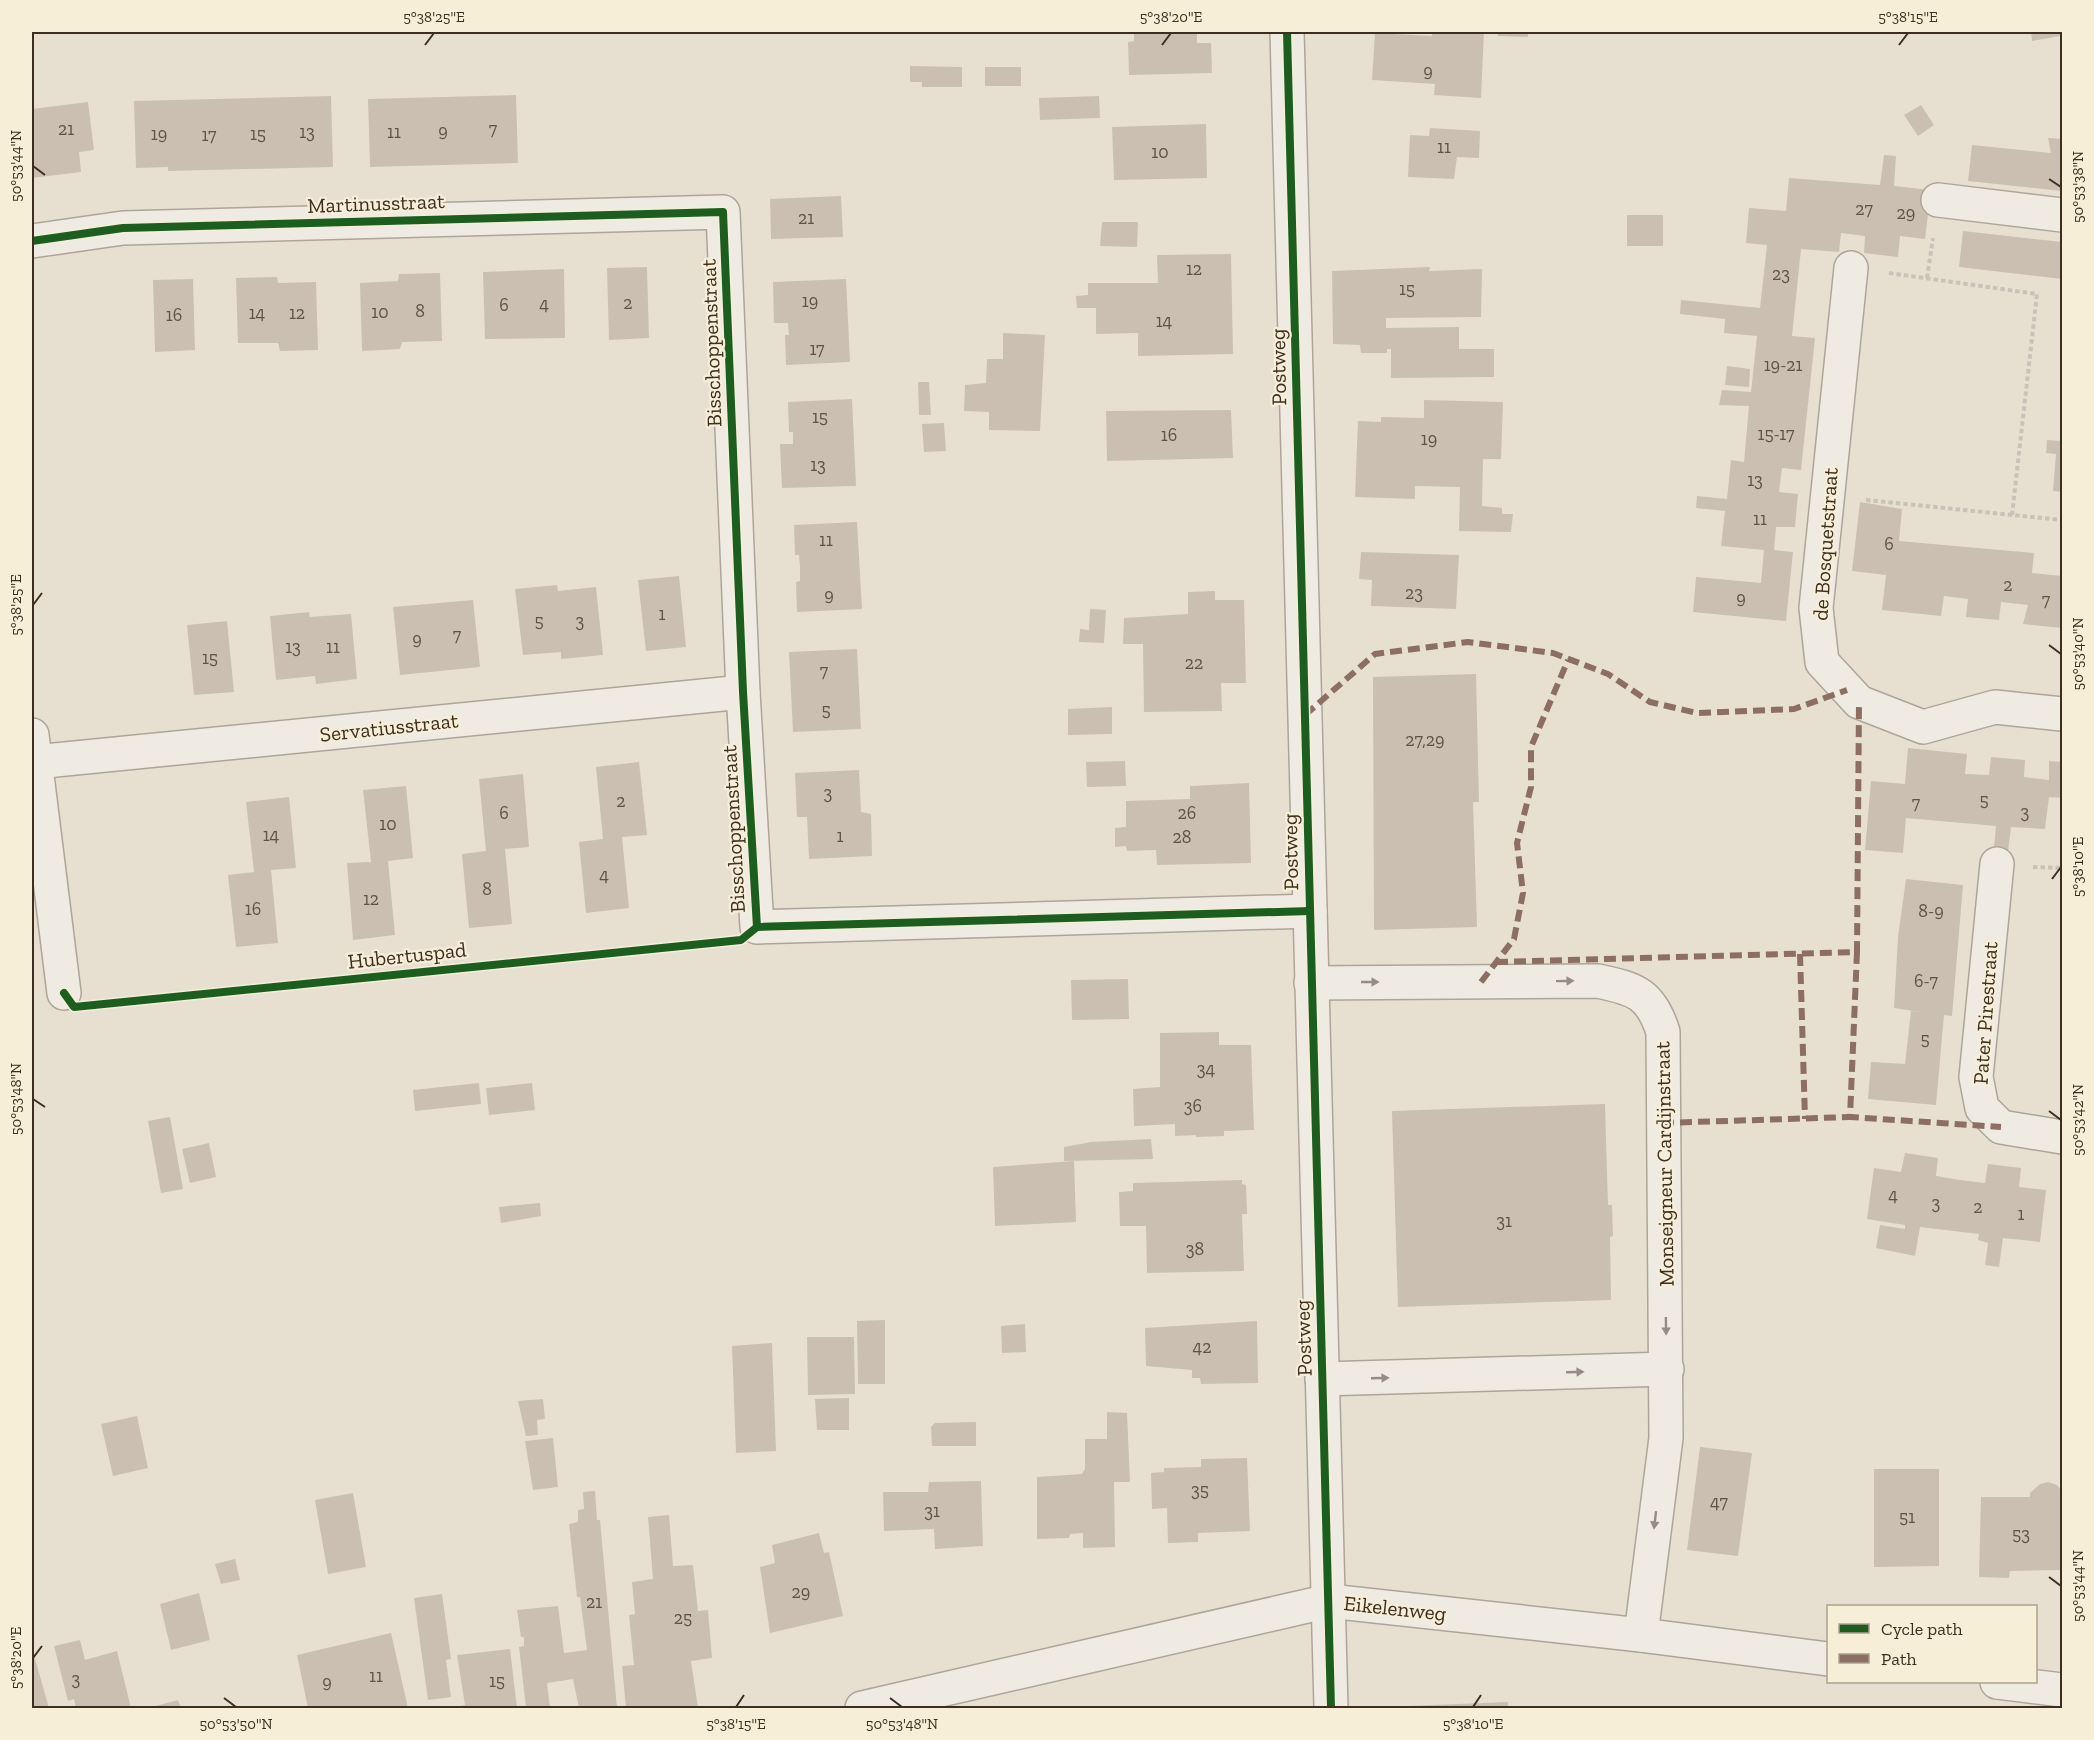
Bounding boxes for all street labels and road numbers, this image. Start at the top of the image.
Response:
street label: Martinusstraat [307,188,446,218]
street label: Bisschoppenstraat [696,258,726,427]
street label: Postweg [1265,328,1291,406]
street label: de Bosquetstraat [1807,466,1843,621]
street label: Servatiusstraat [318,707,460,747]
street label: Bisschoppenstraat [716,744,750,914]
street label: Postweg [1277,813,1303,891]
street label: Hubertuspad [346,936,468,974]
street label: Pater Pirestraat [1968,940,2002,1085]
street label: Monseigneur Cardijnstraat [1649,1041,1680,1287]
street label: Postweg [1289,1299,1317,1377]
street label: Eikelenweg [1342,1590,1448,1626]

